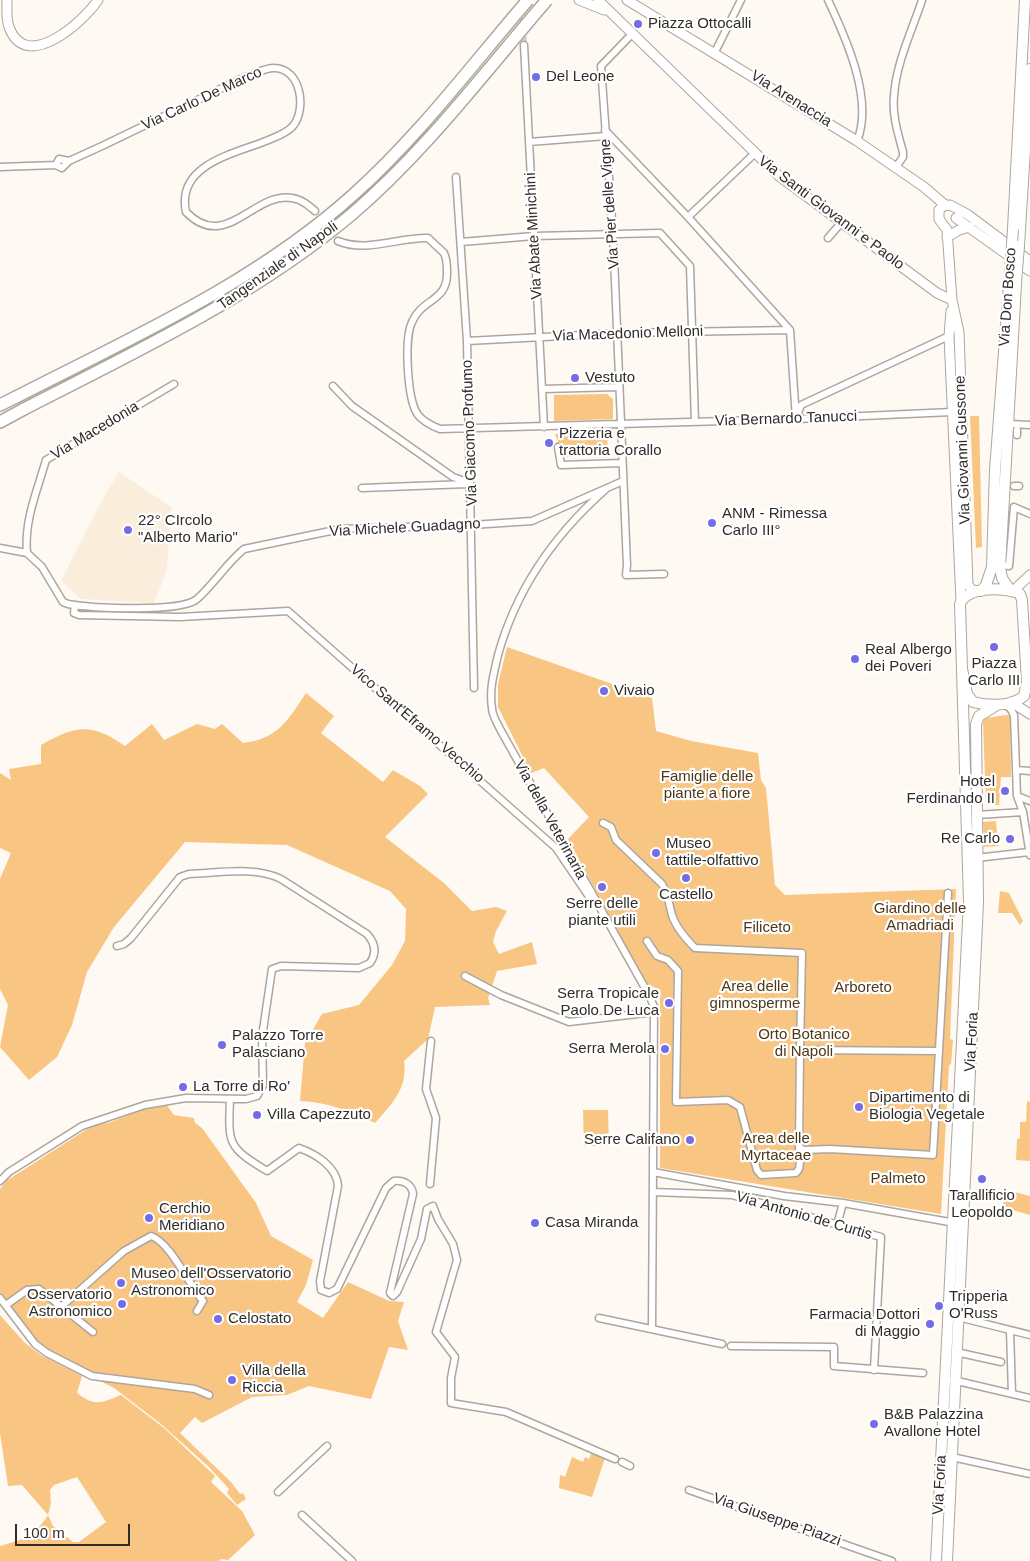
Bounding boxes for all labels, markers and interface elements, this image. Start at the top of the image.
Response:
place label: Piazza Ottocalli [648,15,751,33]
marker: Piazza Ottocalli [632,18,644,30]
street label: Via Carlo De Marco [139,63,265,135]
street label: Via Arenaccia [747,67,835,131]
place label: Del Leone [546,68,614,86]
marker: Del Leone [530,71,542,83]
street label: Via Pier delle Vigne [596,138,624,270]
street label: Via Santi Giovanni e Paolo [754,152,908,274]
street label: Via Abate Minichini [522,172,546,300]
street label: Tangenziale di Napoli [214,218,342,314]
street label: Via Don Bosco [996,247,1020,347]
street label: Via Macedonio Melloni [552,322,704,346]
street label: Via Giacomo Profumo [458,360,482,506]
place label: Vestuto [585,369,635,387]
marker: Vestuto [569,372,581,384]
street label: Via Giovanni Gussone [951,375,975,525]
street label: Via Macedonia [48,398,142,464]
street label: Via Bernardo Tanucci [715,408,857,430]
place label: Pizzeria e trattoria Corallo [559,425,662,460]
marker: Pizzeria e trattoria Corallo [543,437,555,449]
place label: ANM - Rimessa Carlo III° [722,505,827,540]
place label: 22° CIrcolo "Alberto Mario" [138,512,238,547]
street label: Via Michele Guadagno [329,515,481,541]
marker: ANM - Rimessa Carlo III° [706,517,718,529]
marker: 22° CIrcolo "Alberto Mario" [122,524,134,536]
place label: Real Albergo dei Poveri [865,641,952,676]
marker: Piazza Carlo III [988,641,1000,653]
marker: Real Albergo dei Poveri [849,653,861,665]
place label: Piazza Carlo III [968,655,1020,690]
street label: Vico Sant'Eframo Vecchio [346,661,488,787]
place label: Vivaio [614,682,655,700]
marker: Vivaio [598,685,610,697]
street label: Via della Veterinaria [510,757,590,883]
park label: Famiglie delle piante a fiore [661,768,753,803]
place label: Hotel Ferdinando II [907,773,995,808]
marker: Hotel Ferdinando II [999,785,1011,797]
place label: Re Carlo [941,830,1000,848]
marker: Re Carlo [1004,833,1016,845]
place label: Museo tattile-olfattivo [666,835,759,870]
marker: Museo tattile-olfattivo [650,847,662,859]
marker: Castello [680,872,692,884]
marker: Serre delle piante utili [596,881,608,893]
place label: Castello [659,886,713,904]
place label: Serre delle piante utili [566,895,638,930]
park label: Giardino delle Amadriadi [874,900,966,935]
park label: Filiceto [743,919,791,937]
park label: Area delle gimnosperme [710,978,800,1013]
park label: Arboreto [834,979,892,997]
place label: Serra Tropicale Paolo De Luca [557,985,659,1020]
marker: Serra Tropicale Paolo De Luca [663,997,675,1009]
street label: Via Foria [961,1012,983,1072]
park label: Orto Botanico di Napoli [758,1026,850,1061]
place label: Palazzo Torre Palasciano [232,1027,324,1062]
marker: Palazzo Torre Palasciano [216,1039,228,1051]
place label: Serra Merola [568,1040,655,1058]
marker: Serra Merola [659,1043,671,1055]
place label: La Torre di Ro' [193,1078,290,1096]
marker: La Torre di Ro' [177,1081,189,1093]
place label: Dipartimento di Biologia Vegetale [869,1089,985,1124]
marker: Dipartimento di Biologia Vegetale [853,1101,865,1113]
place label: Villa Capezzuto [267,1106,371,1124]
marker: Villa Capezzuto [251,1109,263,1121]
park label: Area delle Myrtaceae [741,1130,811,1165]
place label: Serre Califano [584,1131,680,1149]
marker: Serre Califano [684,1134,696,1146]
park label: Palmeto [870,1170,926,1188]
marker: Tarallificio Leopoldo [976,1173,988,1185]
place label: Tarallificio Leopoldo [949,1187,1015,1222]
street label: Via Antonio de Curtis [734,1188,874,1244]
place label: Cerchio Meridiano [159,1200,225,1235]
marker: Cerchio Meridiano [143,1212,155,1224]
place label: Casa Miranda [545,1214,638,1232]
marker: Casa Miranda [529,1217,541,1229]
place label: Museo dell'Osservatorio Astronomico [131,1265,291,1300]
marker: Museo dell'Osservatorio Astronomico [115,1277,127,1289]
place label: Osservatorio Astronomico [27,1286,112,1321]
place label: Tripperia O'Russ [949,1288,1008,1323]
marker: Osservatorio Astronomico [116,1298,128,1310]
marker: Tripperia O'Russ [933,1300,945,1312]
place label: Farmacia Dottori di Maggio [809,1306,920,1341]
place label: Celostato [228,1310,291,1328]
marker: Celostato [212,1313,224,1325]
marker: Farmacia Dottori di Maggio [924,1318,936,1330]
place label: Villa della Riccia [242,1362,306,1397]
marker: Villa della Riccia [226,1374,238,1386]
place label: B&B Palazzina Avallone Hotel [884,1406,983,1441]
marker: B&B Palazzina Avallone Hotel [868,1418,880,1430]
street label: Via Foria [929,1455,951,1515]
street label: Via Giuseppe Piazzi [711,1490,843,1550]
scale bar [18,1514,132,1546]
text: 100 m [23,1524,65,1541]

